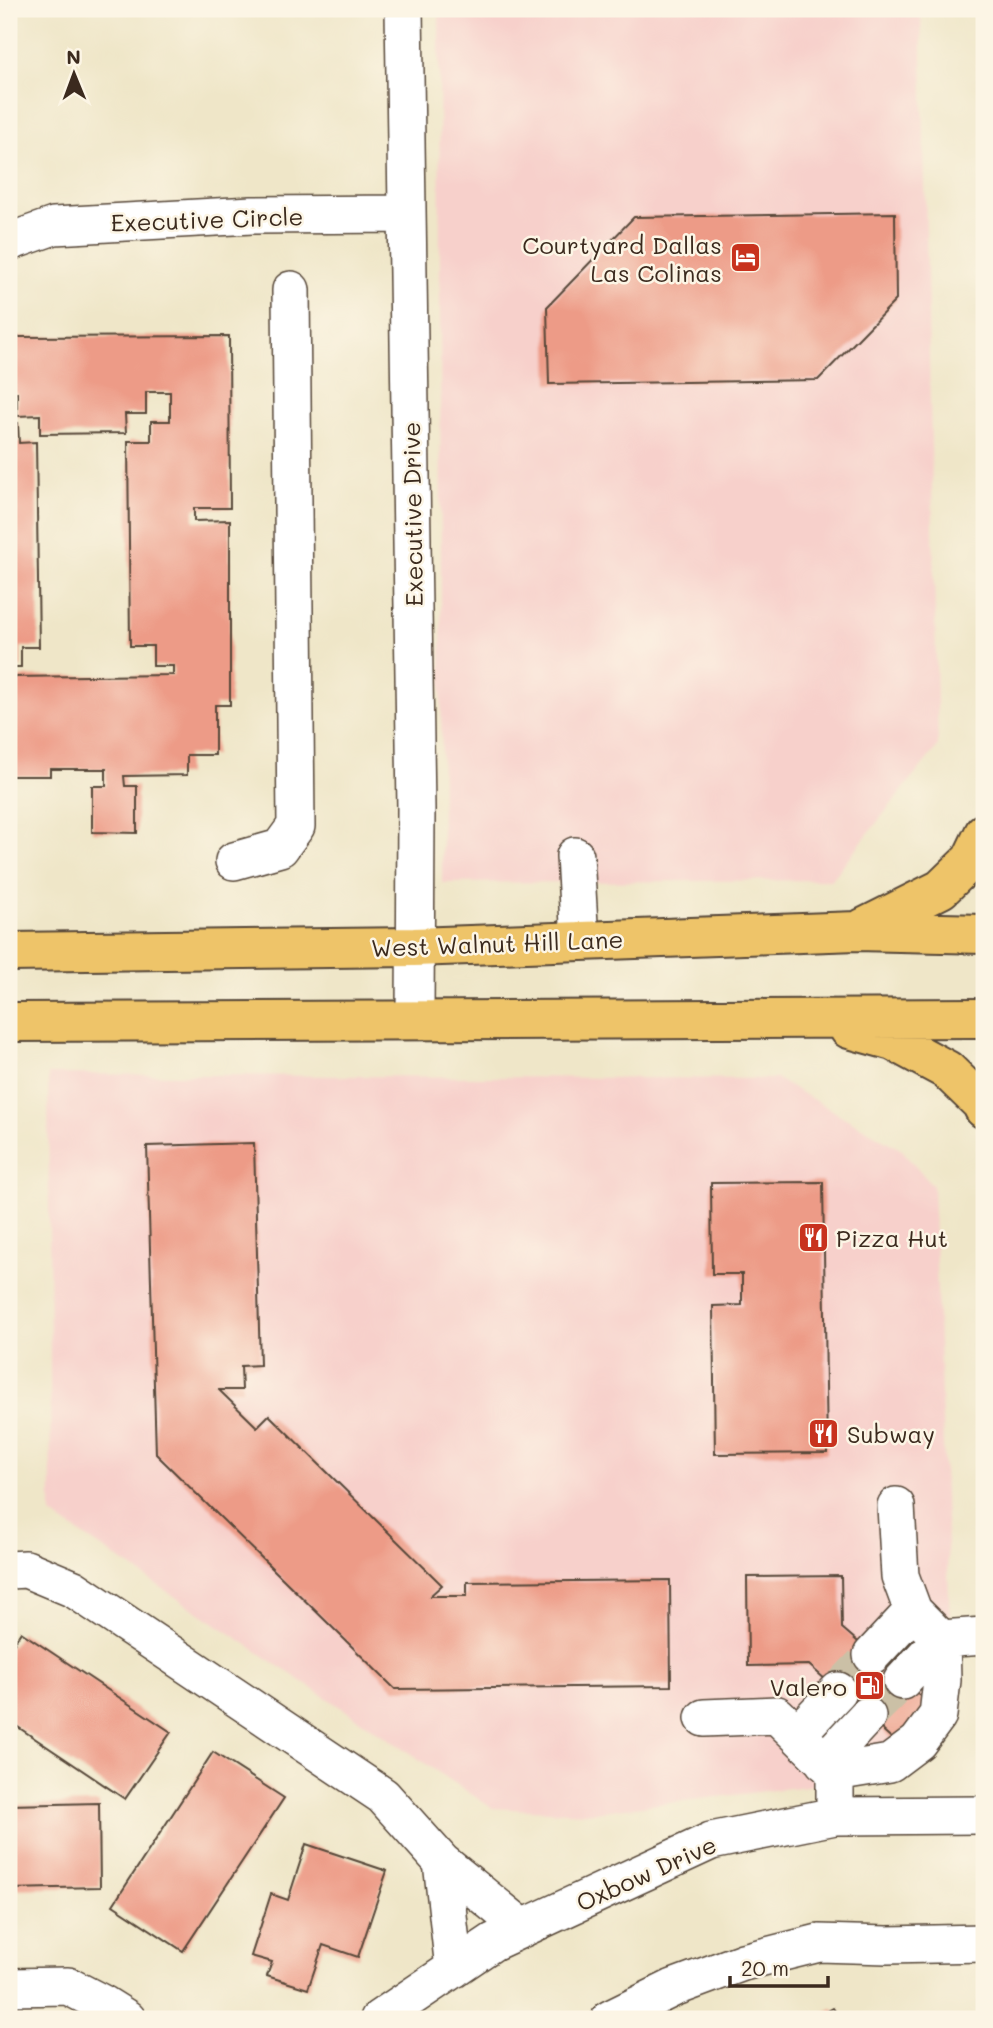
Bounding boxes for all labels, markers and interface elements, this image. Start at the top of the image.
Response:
north arrow [38,38,108,108]
text: N [66,44,81,69]
street label: Executive Circle [110,200,304,238]
place label: Courtyard Dallas Las Colinas [522,229,722,288]
hotel icon: Courtyard Dallas Las Colinas [728,241,762,275]
street label: Executive Drive [395,421,429,607]
street label: West Walnut Hill Lane [370,923,624,963]
restaurant icon: Pizza Hut [796,1220,830,1254]
place label: Pizza Hut [836,1222,948,1253]
restaurant icon: Subway [807,1416,841,1450]
place label: Subway [847,1418,935,1449]
fuel station icon: Valero [853,1669,887,1703]
place label: Valero [769,1671,847,1702]
street label: Oxbow Drive [571,1828,721,1918]
scale bar [730,1944,828,1988]
text: 20 m [741,1954,789,1981]

